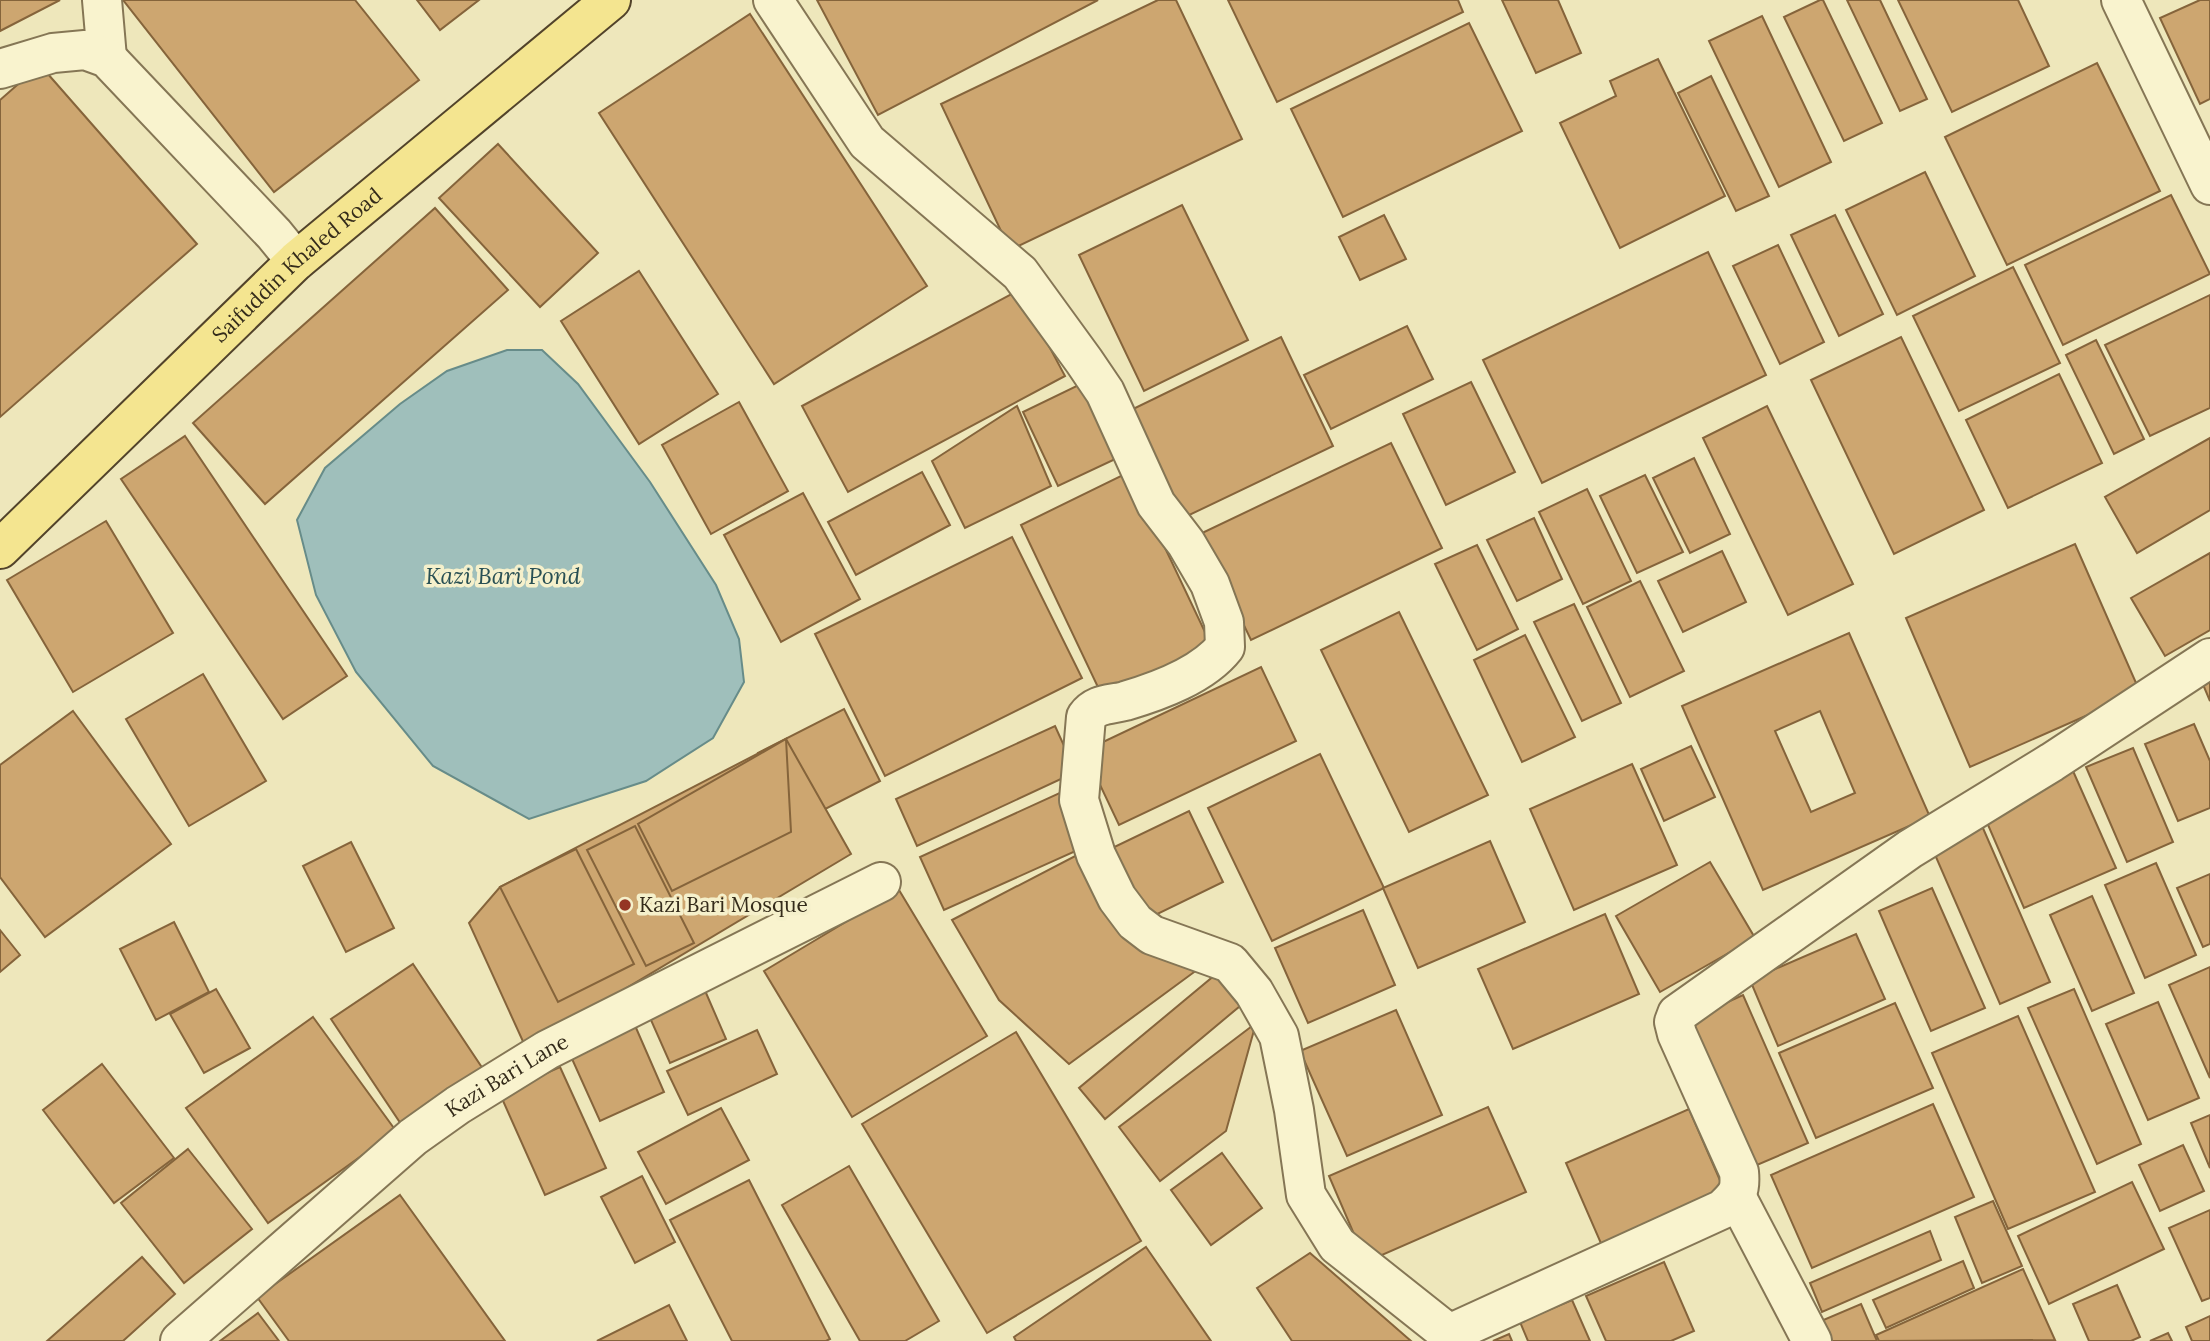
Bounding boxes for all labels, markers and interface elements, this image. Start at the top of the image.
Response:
street label: Saifuddin Khaled Road [206,182,387,348]
water label: Kazi Bari Pond [425,561,581,590]
place label: Kazi Bari Mosque [639,891,808,918]
marker: Kazi Bari Mosque [617,897,633,913]
street label: Kazi Bari Lane [440,1028,573,1123]

